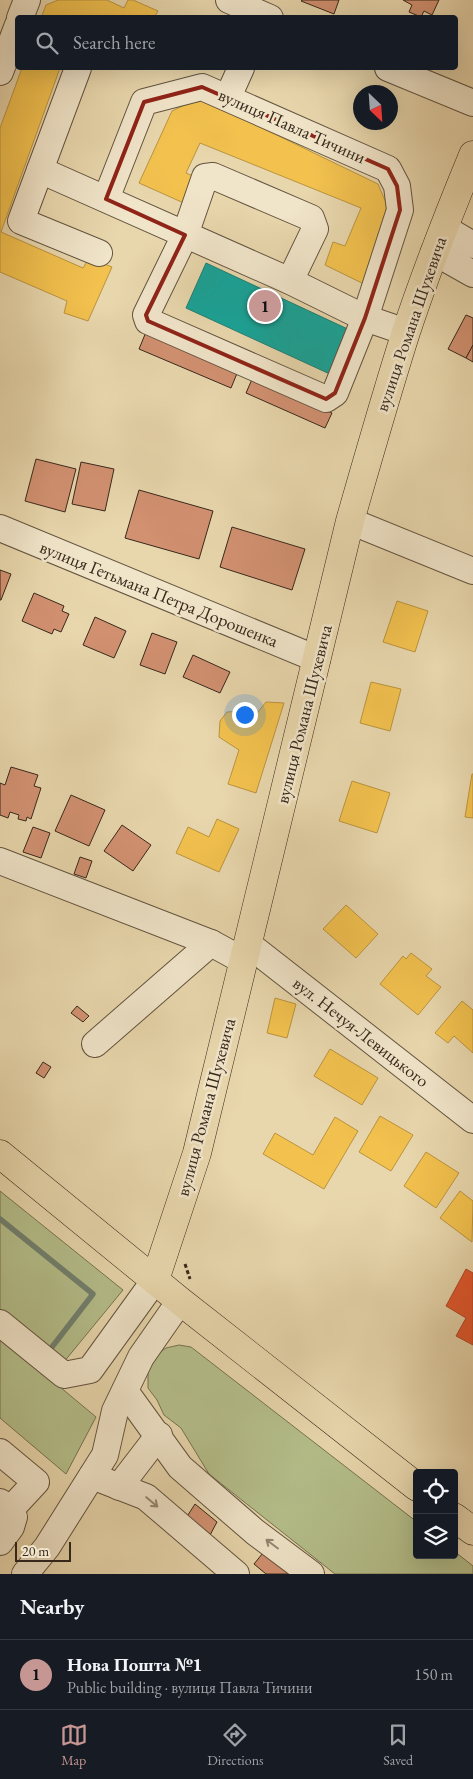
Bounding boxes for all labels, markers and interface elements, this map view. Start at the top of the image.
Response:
search box [15,15,458,70]
icon: search [33,29,61,57]
text: Search here [73,30,155,55]
street label: вулиця Павла Тичини [215,83,370,169]
north arrow [353,85,398,130]
street label: вулиця Романа Шухевича [370,233,452,414]
pin: 1 [249,287,281,325]
street label: вулиця Гетьмана Петра Дорошенка [37,535,283,652]
street label: вулиця Романа Шухевича [270,621,337,806]
your location [232,702,258,728]
street label: вул. Нечуя-Левицького [289,971,434,1092]
street label: вулиця Романа Шухевича [171,1015,241,1198]
map controls [413,1469,458,1559]
button: locate [413,1469,458,1514]
one-way arrow [145,1496,158,1507]
button: layers [413,1514,458,1559]
scale bar [15,1539,71,1562]
one-way arrow [266,1539,279,1550]
text: 20 m [22,1542,49,1560]
text: Nearby [20,1593,84,1620]
text: Нова Пошта №1 [67,1652,202,1677]
text: 1 [32,1664,40,1685]
text: 150 m [414,1664,453,1685]
text: Public building · вулиця Павла Тичини [67,1677,313,1698]
tab: Map [60,1721,88,1769]
tab: Directions [207,1721,264,1769]
tab: Saved [383,1721,413,1769]

